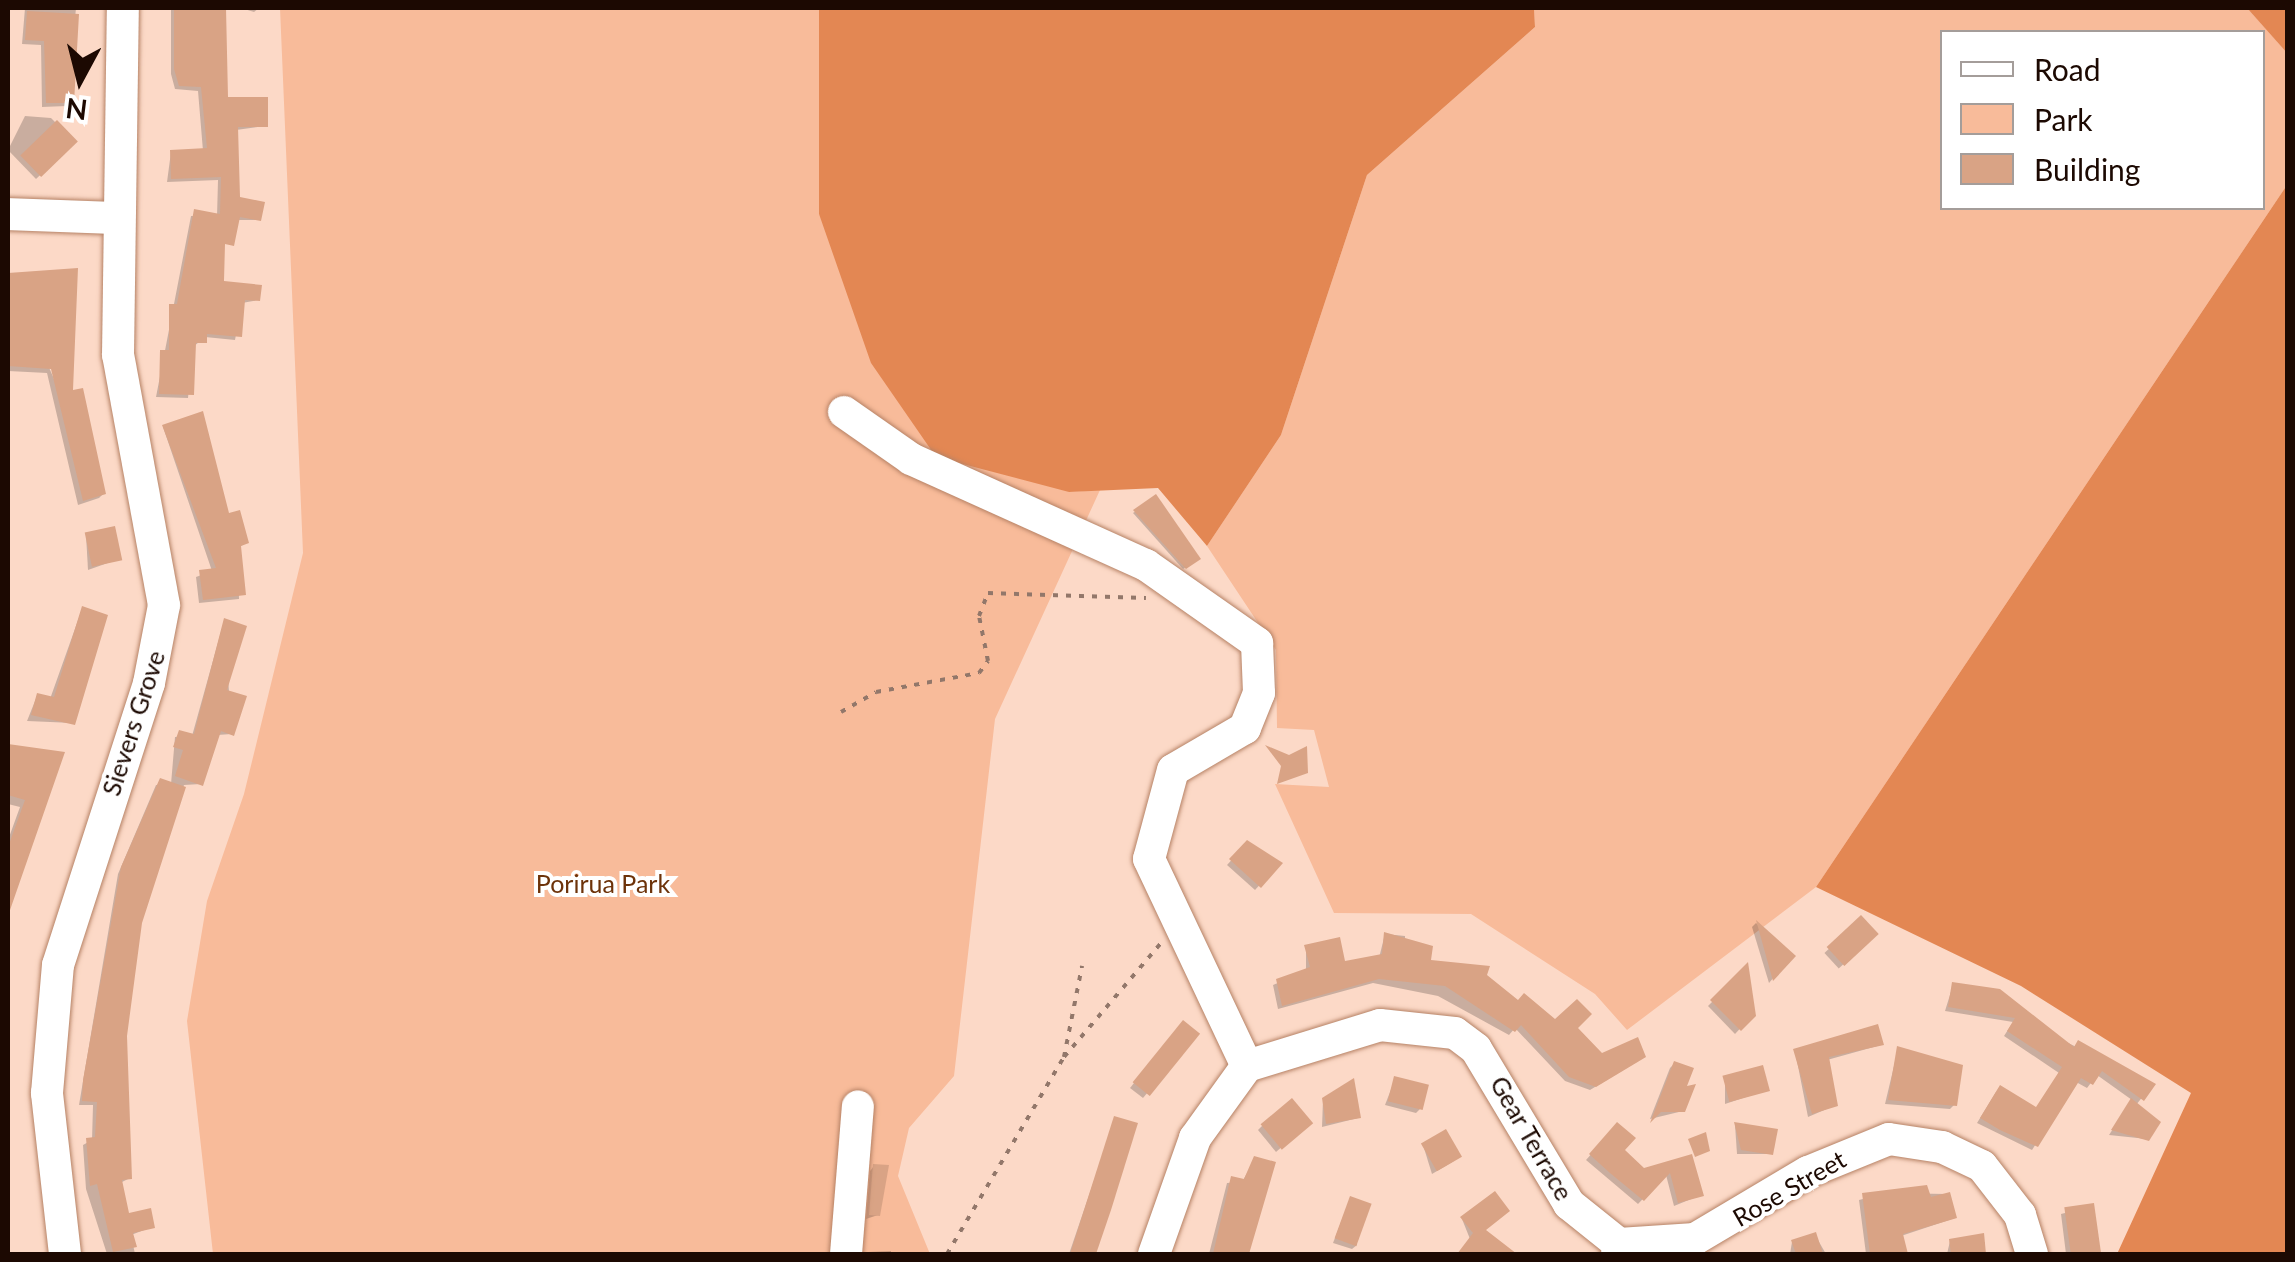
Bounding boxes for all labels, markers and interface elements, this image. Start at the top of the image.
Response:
north arrow [30,30,130,130]
legend [1940,30,2265,210]
text: Road [2034,51,2101,87]
text: N [64,92,89,128]
text: Park [2034,101,2093,137]
text: Building [2034,151,2140,187]
street label: Sievers Grove [95,647,171,799]
park label: Porirua Park [536,868,670,898]
street label: Gear Terrace [1484,1070,1580,1206]
street label: Rose Street [1727,1144,1851,1232]

